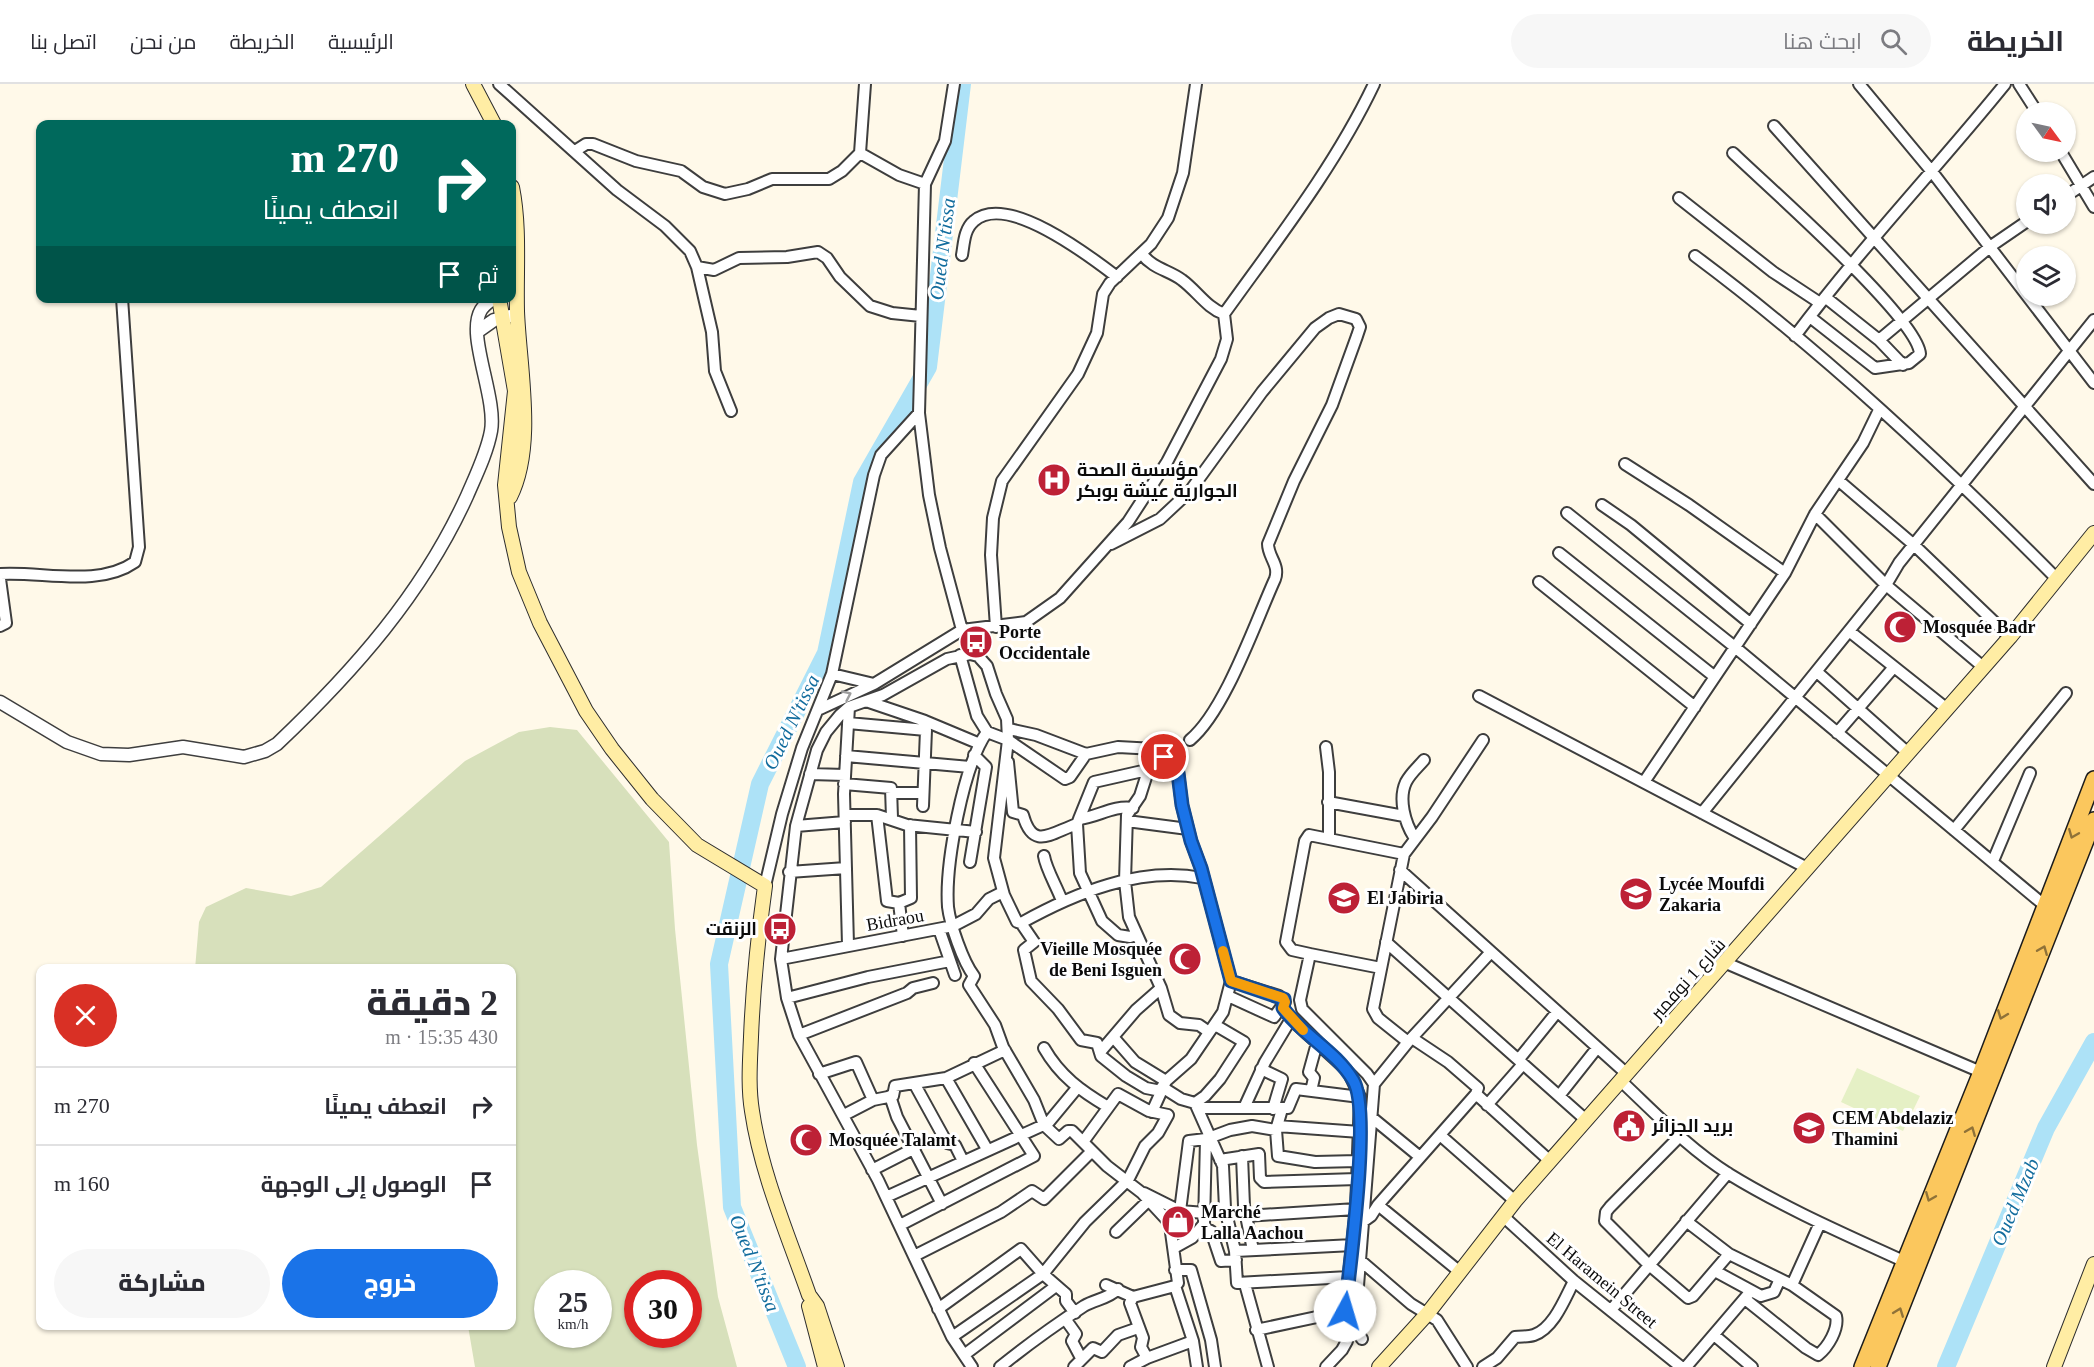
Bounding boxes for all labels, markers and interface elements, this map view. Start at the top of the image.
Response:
search box [1511,14,1931,68]
icon: search [1877,25,1910,58]
text: الخريطة [1967,26,2064,57]
text: ابحث هنا [1783,29,1862,54]
text: اتصل بنا [30,30,97,54]
text: من نحن [130,30,196,54]
text: الخريطة [229,30,295,54]
text: الرئيسية [328,30,394,54]
north arrow [2016,102,2076,162]
map controls [2016,102,2076,306]
text: 270 m [291,135,399,181]
icon: right [420,144,498,222]
button: sound [2016,174,2076,234]
text: انعطف يمينًا [263,195,399,225]
water label: Oued N'tissa [925,197,959,301]
button: layers [2016,246,2076,306]
icon: arrive [433,258,466,291]
text: ثم [478,263,498,288]
place label: مؤسسة الصحة الجوارية عيشة بوبكر [1076,460,1238,502]
hospital icon: مؤسسة الصحة الجوارية عيشة بوبكر [1036,462,1072,498]
mosque icon: Mosquée Badr [1882,609,1918,645]
place label: Mosquée Badr [1923,617,2036,637]
place label: Porte Occidentale [999,622,1090,663]
bus stop icon: Porte Occidentale [958,624,994,660]
water label: Oued N'tissa [759,671,823,773]
one-way arrow [840,691,851,703]
pin [1138,731,1189,782]
icon: arrive [1147,740,1180,773]
one-way arrow [2068,827,2080,838]
place label: Lycée Moufdi Zakaria [1659,874,1765,915]
school or university icon: Lycée Moufdi Zakaria [1618,876,1654,912]
school or university icon: El Jabiria [1326,880,1362,916]
place label: El Jabiria [1367,888,1444,908]
street label: Bidraou [865,905,925,935]
bus stop icon: الزنقت [762,911,798,947]
place label: الزنقت [706,919,757,940]
street label: شارع 1 نوفمبر [1646,934,1731,1026]
place label: Vieille Mosquée de Beni Isguen [1040,939,1162,980]
mosque icon: Vieille Mosquée de Beni Isguen [1167,941,1203,977]
one-way arrow [2035,945,2048,956]
text: 2 دقيقة [366,983,498,1023]
button: close [54,984,117,1047]
one-way arrow [1997,1010,2010,1020]
text: 430 m · 15:35 [385,1026,498,1048]
icon: right [465,1090,498,1123]
text: 270 m [54,1093,110,1118]
text: انعطف يمينًا [324,1094,447,1119]
public building icon: بريد الجزائر [1611,1108,1647,1144]
place label: CEM Abdelaziz Thamini [1832,1108,1954,1149]
school or university icon: CEM Abdelaziz Thamini [1791,1110,1827,1146]
place label: بريد الجزائر [1651,1116,1733,1137]
mosque icon: Mosquée Talamt [788,1122,824,1158]
one-way arrow [1964,1126,1976,1137]
place label: Mosquée Talamt [829,1130,957,1150]
water label: Oued Mzab [1987,1155,2043,1249]
icon: arrive [465,1168,498,1201]
text: 160 m [54,1171,110,1196]
text: الوصول إلى الوجهة [261,1172,447,1197]
one-way arrow [1925,1190,1937,1201]
place label: Marché Lalla Aachou [1201,1202,1304,1243]
shop icon: Marché Lalla Aachou [1160,1204,1196,1240]
water label: Oued N'tissa [726,1211,784,1315]
street label: El Haramein Street [1543,1228,1661,1332]
button: مشاركة [54,1249,270,1318]
button: خروج [282,1249,498,1318]
speed limit sign: 30 [624,1270,702,1348]
position arrow [1313,1279,1377,1343]
text: 25 [558,1285,588,1318]
one-way arrow [1892,1308,1904,1319]
text: km/h [558,1316,588,1332]

